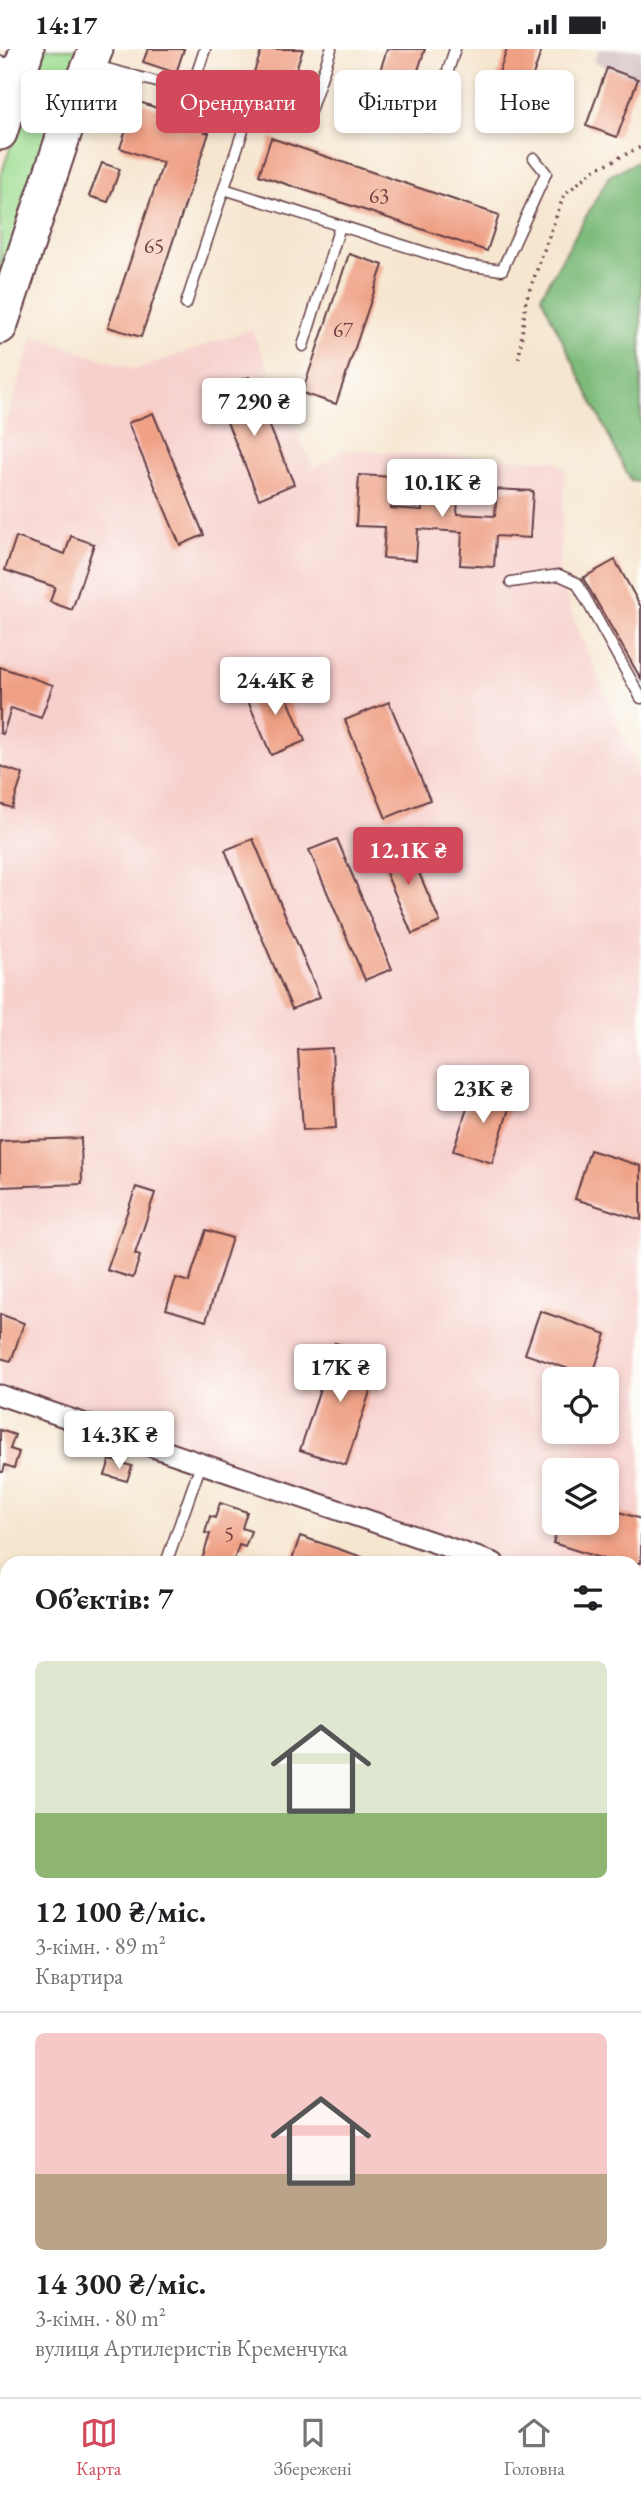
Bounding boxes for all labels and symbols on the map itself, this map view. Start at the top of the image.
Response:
house number: 63 [369,182,389,209]
house number: 65 [144,232,164,259]
house number: 67 [333,316,354,343]
pin: 7 290 ₴ [189,379,319,438]
pin: 10.1K ₴ [377,459,507,519]
pin: 24.4K ₴ [210,657,340,717]
pin: 12.1K ₴ [343,827,473,887]
pin: 23K ₴ [434,1065,532,1125]
pin: 17K ₴ [291,1345,389,1404]
pin: 14.3K ₴ [54,1411,184,1471]
house number: 5 [224,1520,234,1547]

